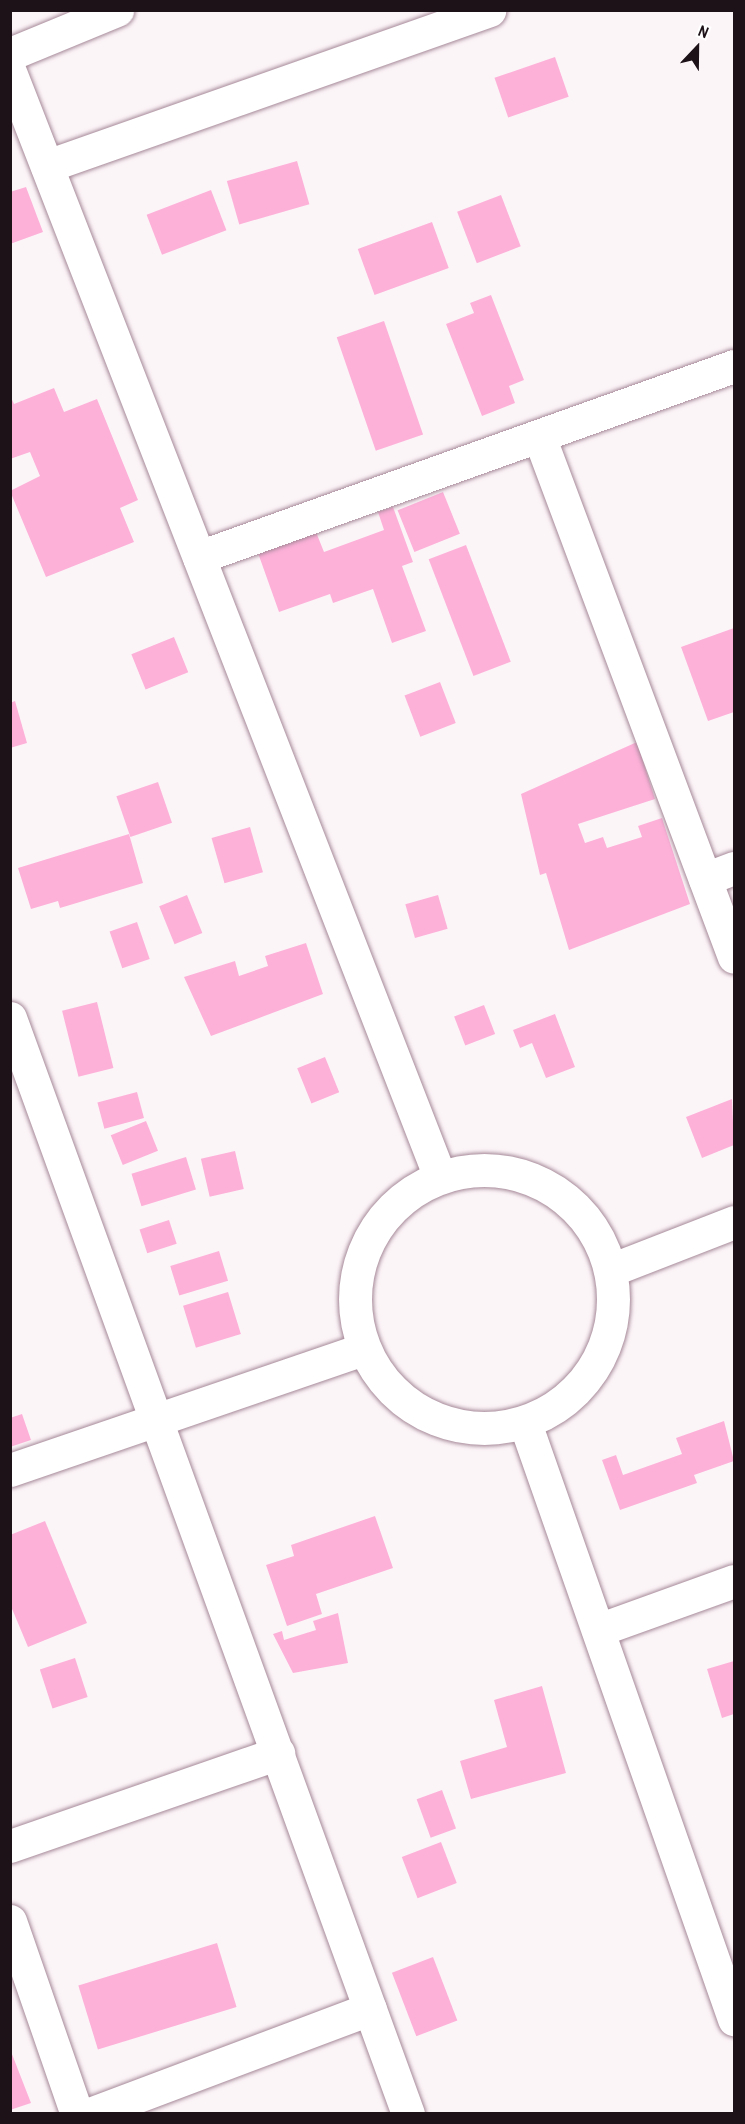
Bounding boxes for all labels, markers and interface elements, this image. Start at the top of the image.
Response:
north arrow [667,18,727,78]
text: N [695,19,712,43]

